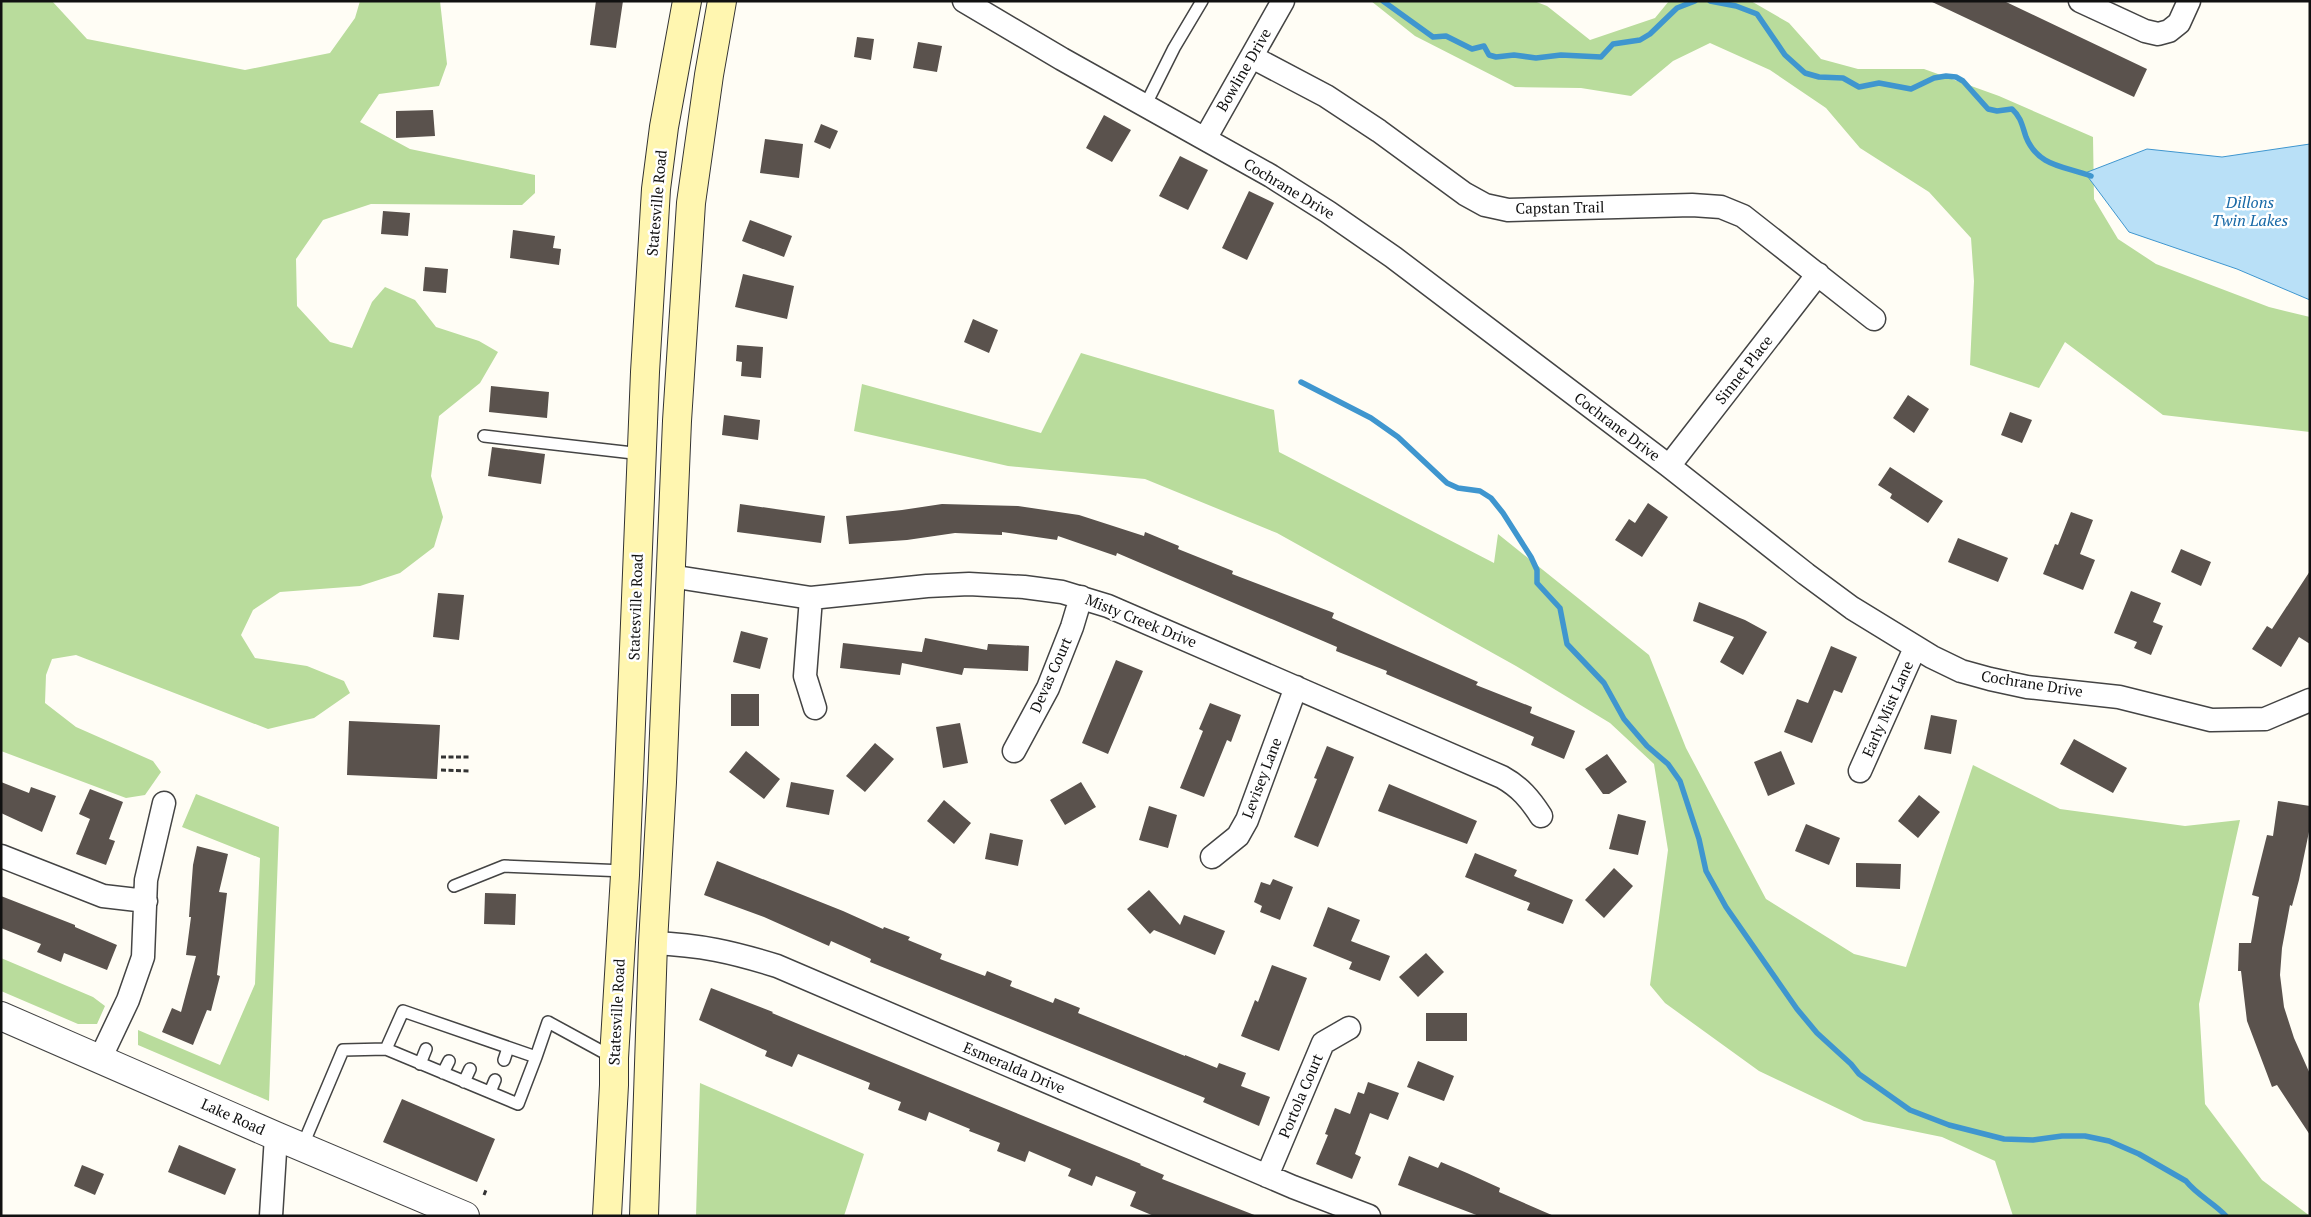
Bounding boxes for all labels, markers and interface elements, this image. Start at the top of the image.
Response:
street label: Bowline Drive [1211,24,1275,115]
street label: Statesville Road [641,149,671,257]
street label: Cochrane Drive [1240,153,1339,223]
water label: Dillons Twin Lakes [2212,191,2289,231]
street label: Capstan Trail [1515,196,1605,218]
street label: Sinnet Place [1710,331,1776,408]
street label: Cochrane Drive [1571,387,1665,465]
street label: Statesville Road [623,553,647,661]
street label: Misty Creek Drive [1083,589,1200,652]
street label: Devas Court [1025,633,1076,716]
street label: Early Mist Lane [1857,657,1917,760]
street label: Cochrane Drive [1980,665,2084,701]
street label: Levisey Lane [1237,734,1286,821]
street label: Statesville Road [603,958,629,1066]
street label: Esmeralda Drive [960,1037,1068,1098]
street label: Portola Court [1273,1050,1327,1141]
street label: Lake Road [198,1093,269,1139]

